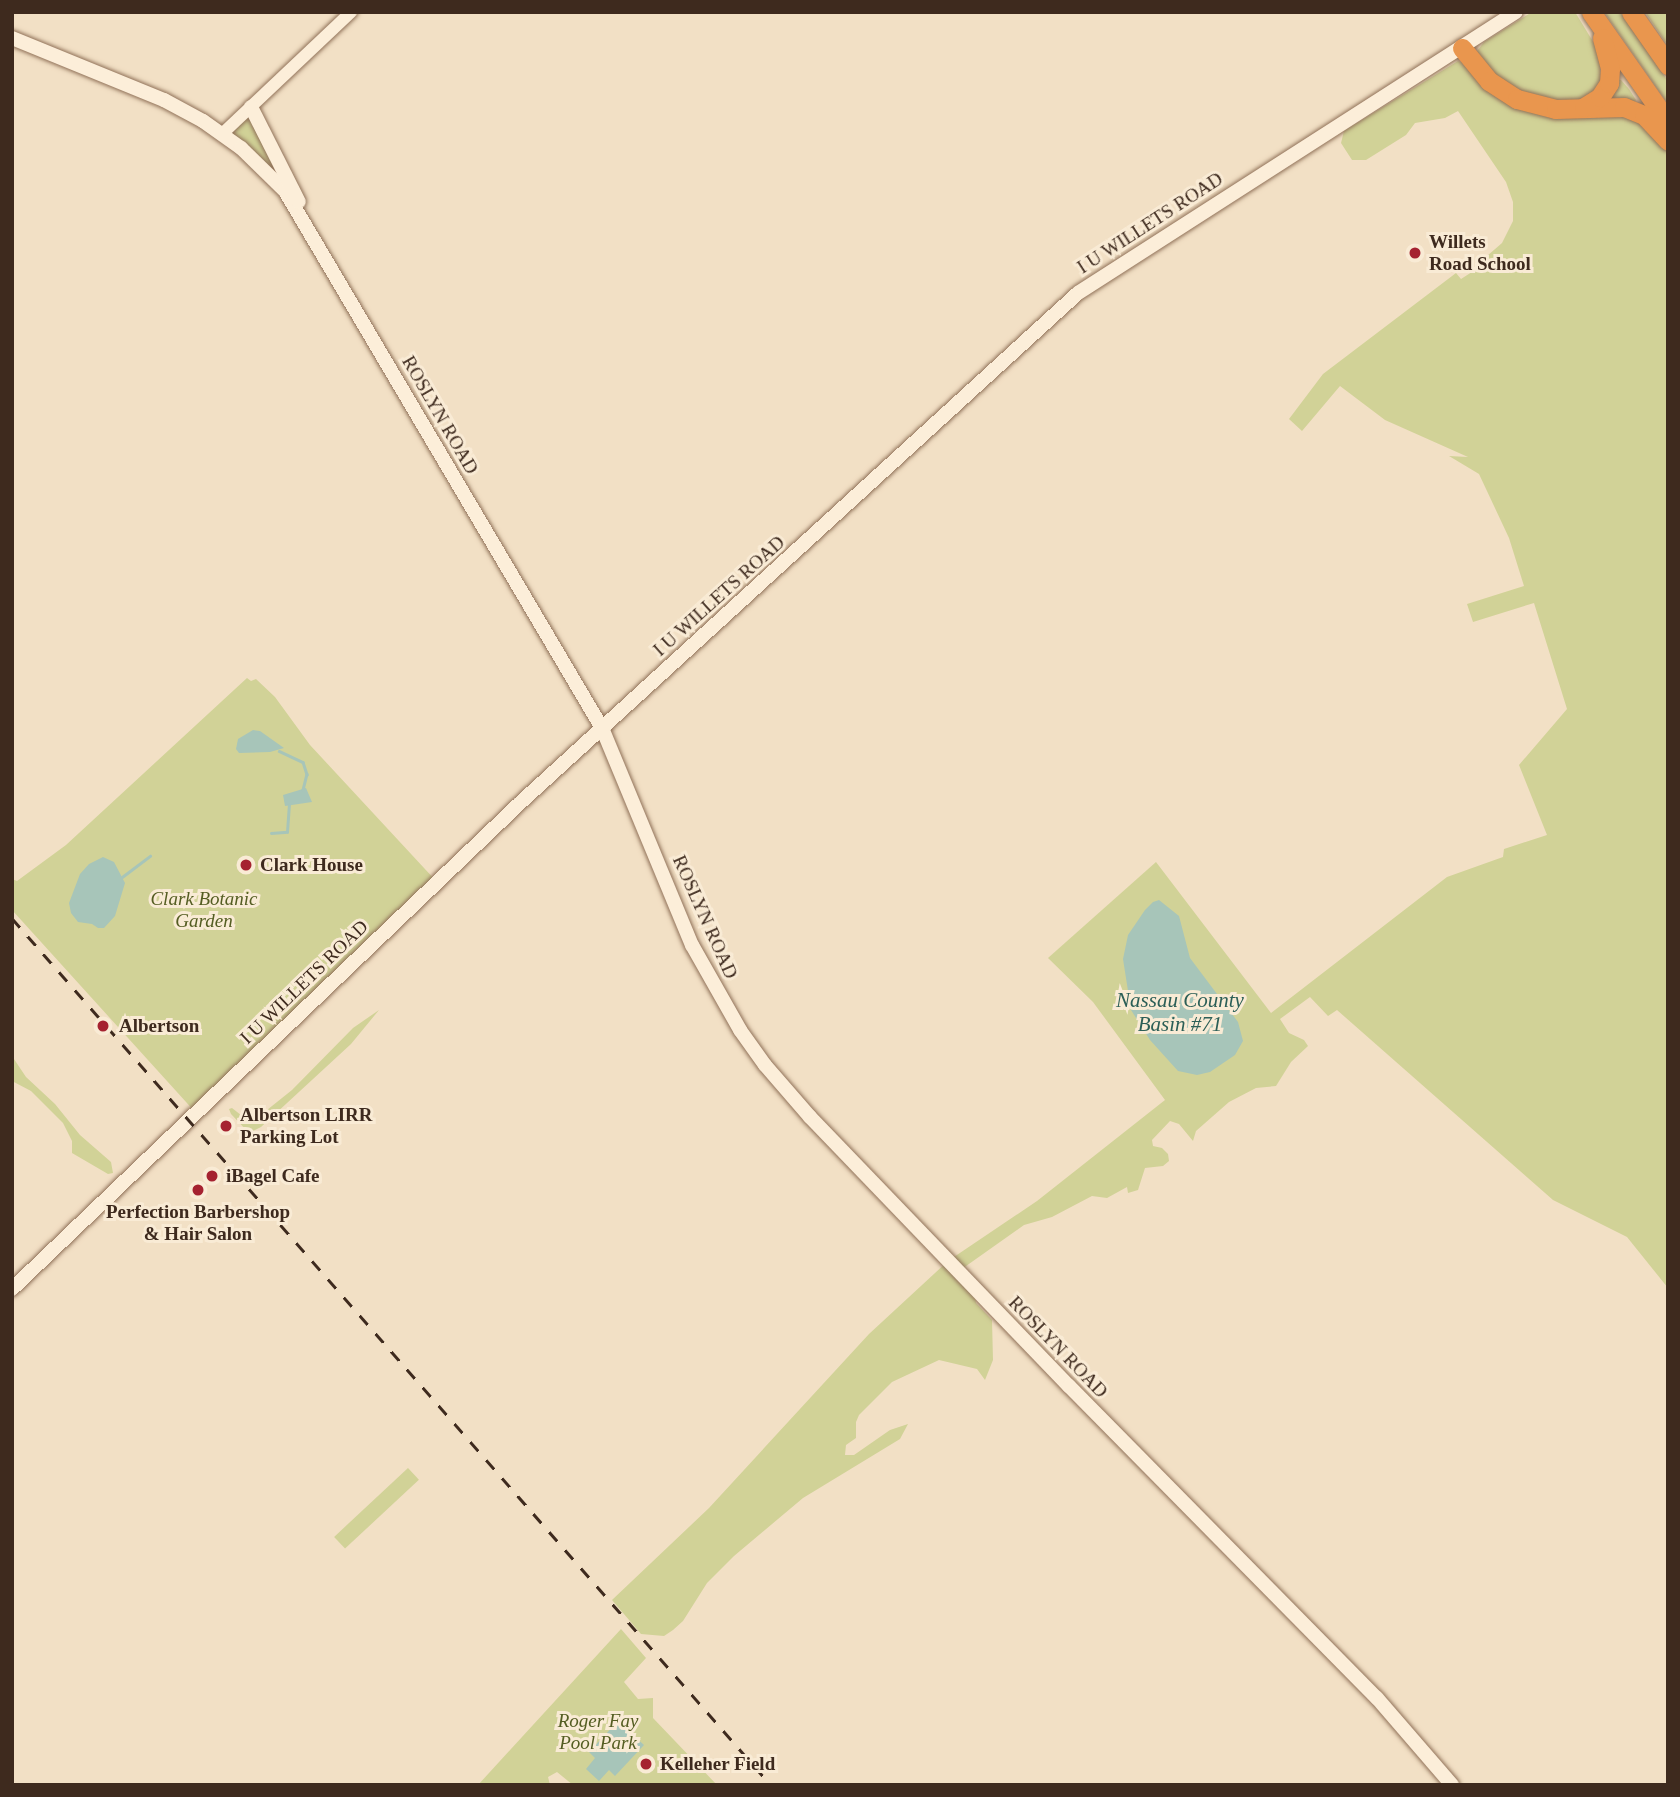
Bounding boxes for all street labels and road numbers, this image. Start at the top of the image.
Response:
street label: I U WILLETS ROAD [1073,167,1227,279]
street label: ROSLYN ROAD [397,352,483,478]
street label: I U WILLETS ROAD [648,531,790,661]
street label: ROSLYN ROAD [668,852,742,982]
street label: I U WILLETS ROAD [235,915,373,1049]
street label: ROSLYN ROAD [1004,1291,1112,1403]

